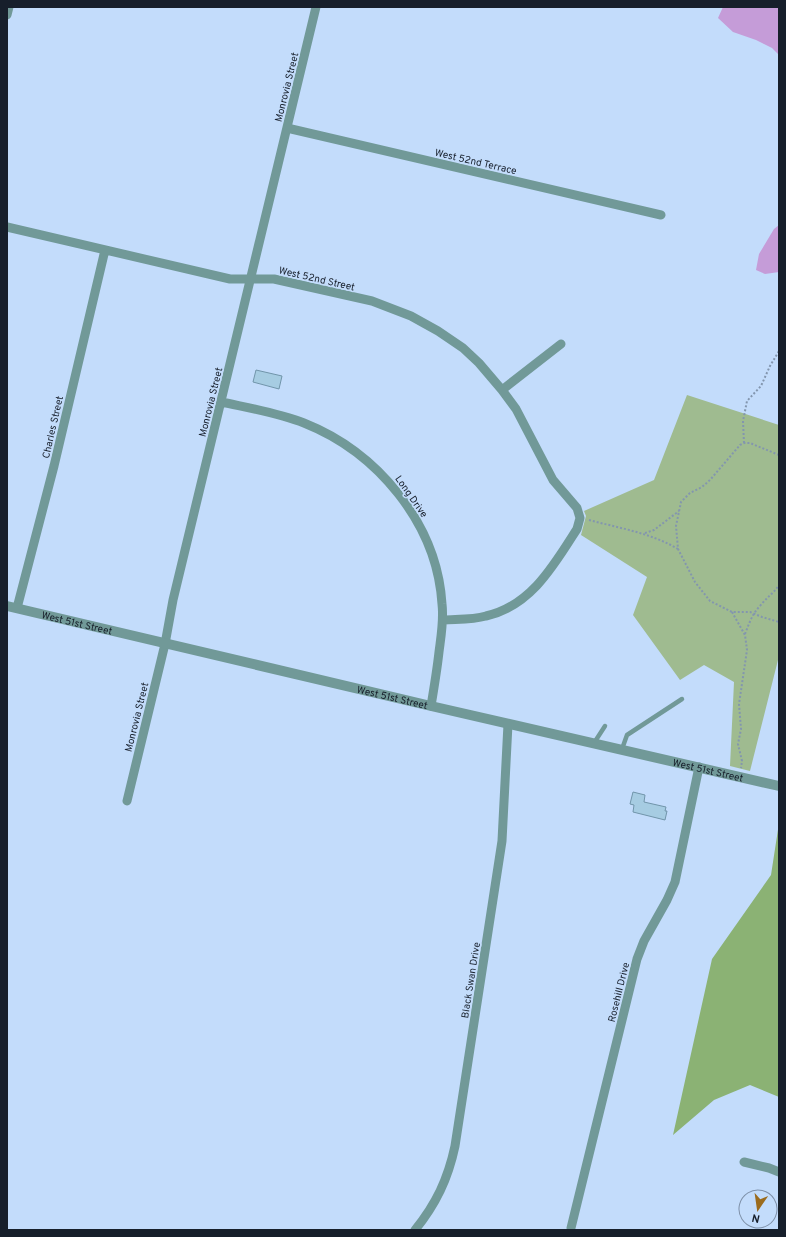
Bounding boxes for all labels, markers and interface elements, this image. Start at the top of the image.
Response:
street label: Monrovia Street [273,51,302,124]
street label: West 52nd Terrace [433,147,518,178]
street label: West 52nd Street [277,264,356,295]
street label: Monrovia Street [197,366,226,439]
street label: Charles Street [40,395,67,460]
street label: Long Drive [392,473,430,520]
street label: West 51st Street [40,609,114,639]
street label: Monrovia Street [123,681,152,754]
street label: West 51st Street [355,684,429,713]
street label: West 51st Street [671,757,745,786]
street label: Black Swan Drive [459,941,484,1019]
street label: Rosehill Drive [606,961,633,1024]
north arrow [738,1189,778,1229]
text: N [751,1210,761,1225]

